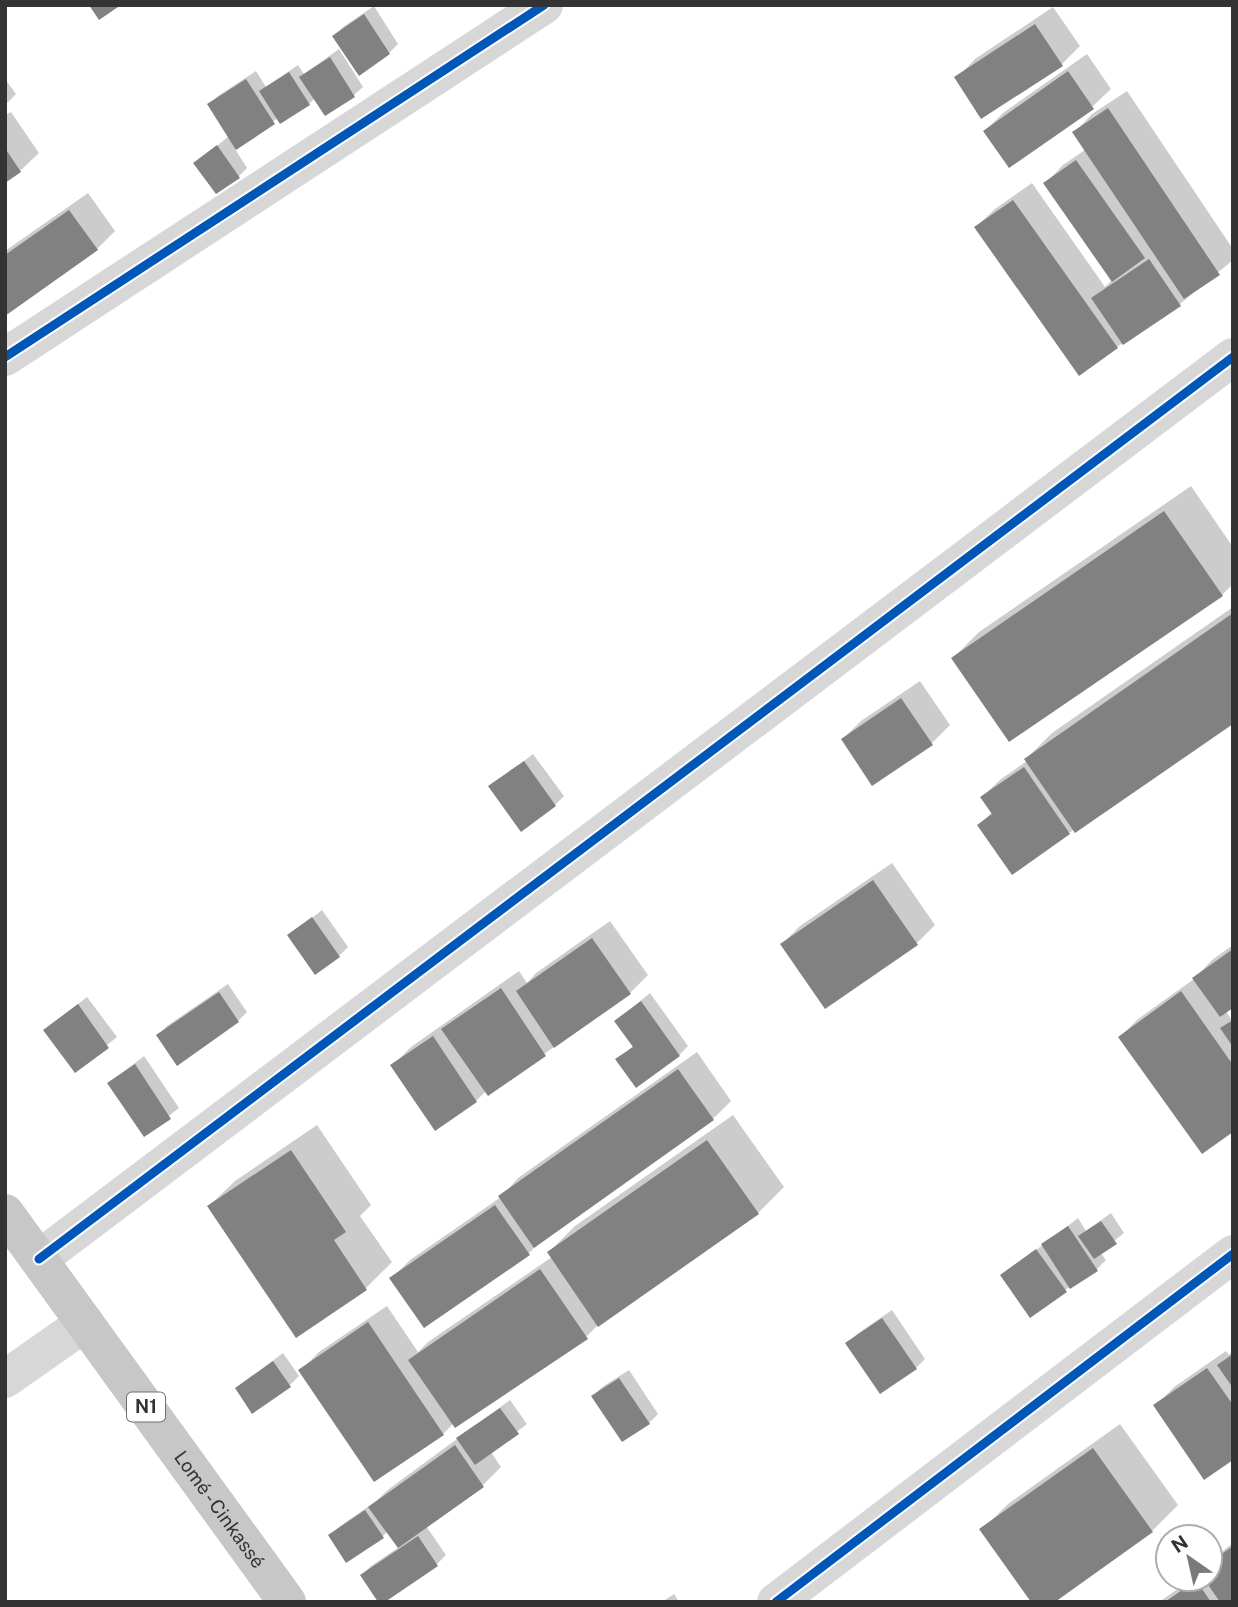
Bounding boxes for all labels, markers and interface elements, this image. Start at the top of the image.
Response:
road number: N1 [127,1392,165,1422]
street label: Lomé - Cinkassé [170,1446,270,1572]
north arrow [1154,1523,1224,1593]
text: N [1167,1531,1192,1557]

